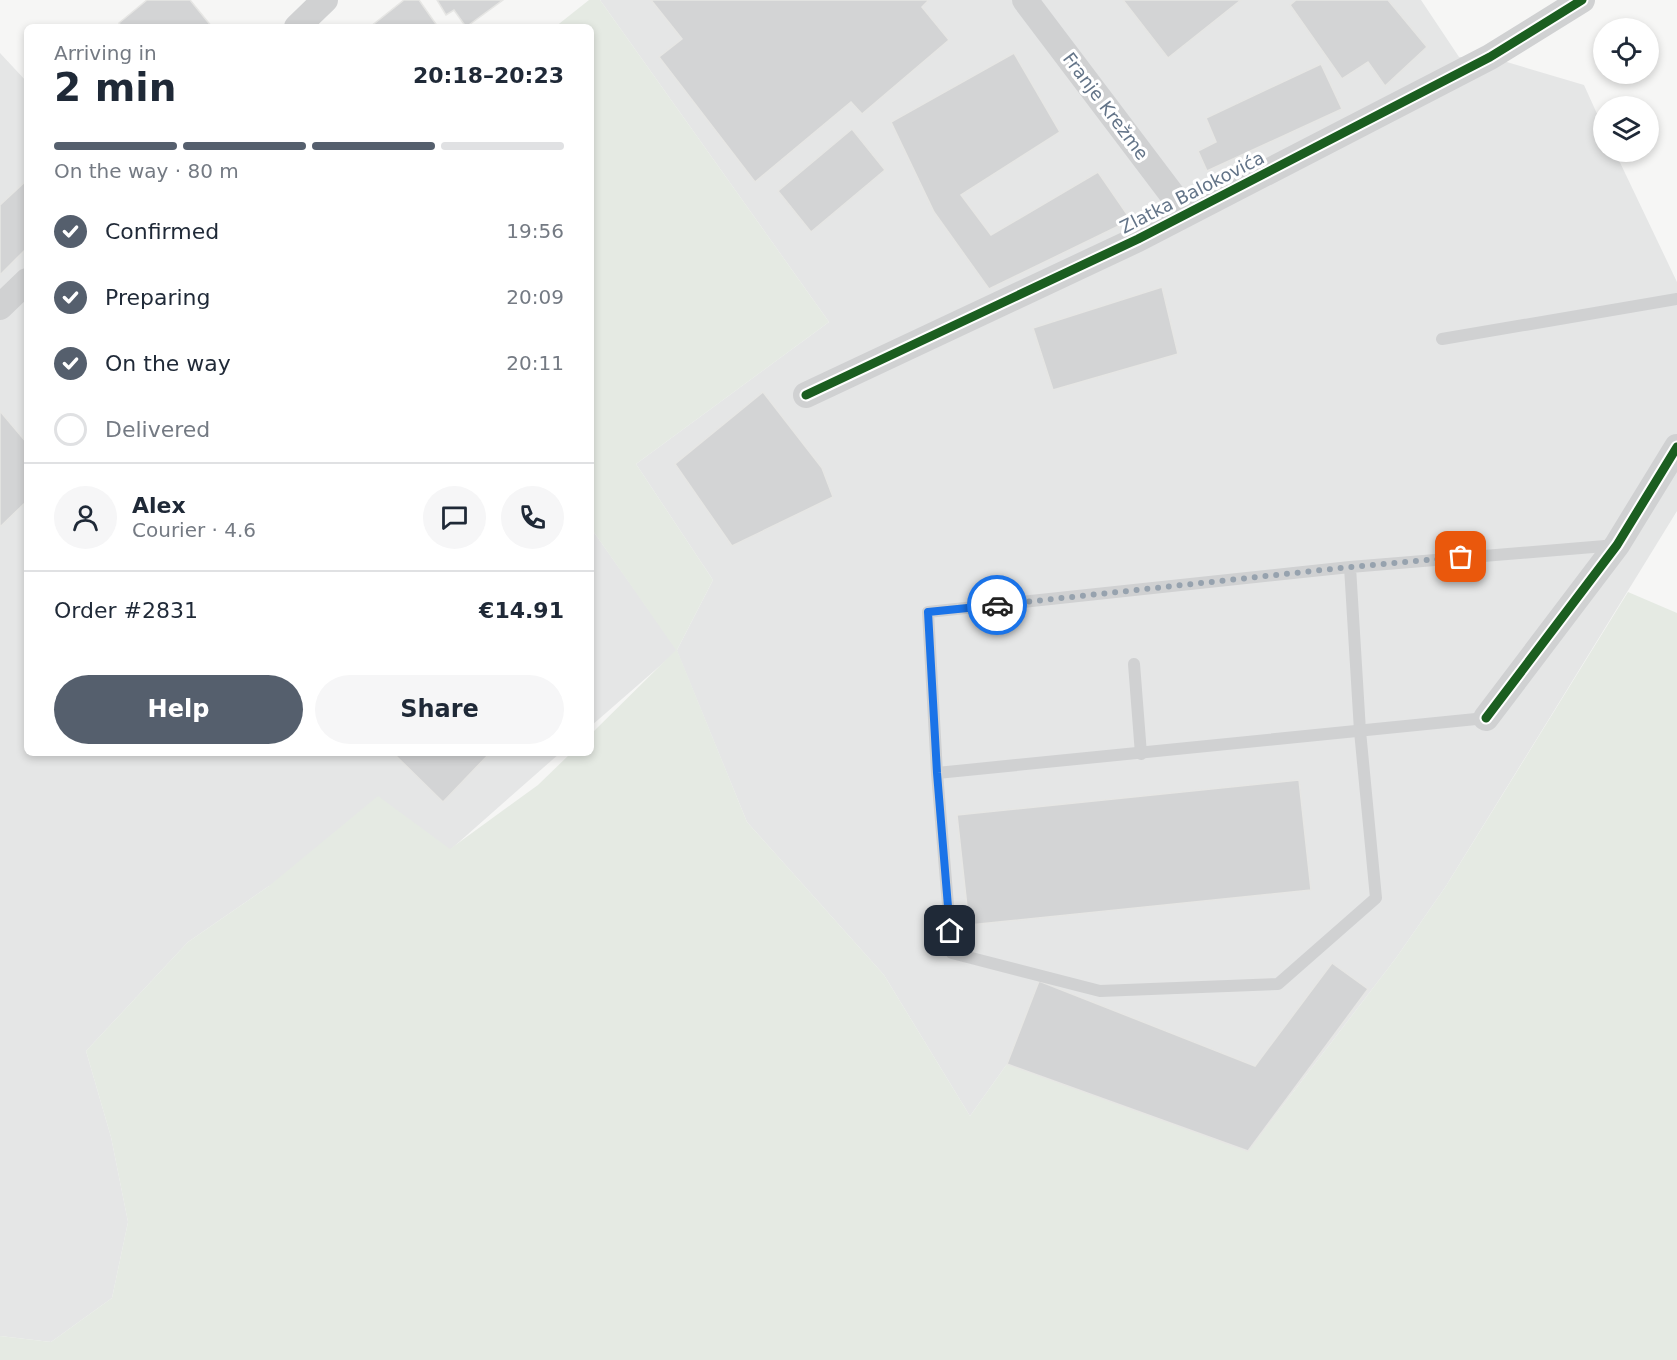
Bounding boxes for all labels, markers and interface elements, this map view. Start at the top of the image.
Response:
map controls [1593,18,1659,162]
button: locate [1593,18,1659,84]
text: Arriving in [54,41,157,65]
street label: Franje Krežme [1059,48,1153,164]
text: 20:18–20:23 [413,63,564,88]
text: 2 min [54,65,176,110]
button: layers [1593,96,1659,162]
street label: Zlatka Balokovića [1116,147,1268,237]
text: On the way · 80 m [54,159,239,183]
icon: check [54,215,87,248]
text: Confirmed [105,219,219,244]
text: 19:56 [506,219,564,243]
icon: check [54,281,87,314]
text: Preparing [105,285,211,310]
text: 20:09 [506,285,564,309]
icon: check [54,347,87,380]
text: On the way [105,351,231,376]
text: 20:11 [506,351,564,375]
text: Delivered [105,417,210,442]
button: person [54,486,117,549]
button: chat [423,486,486,549]
button: phone [501,486,564,549]
text: Alex [132,493,186,518]
text: Courier · 4.6 [132,518,256,542]
pin [1435,531,1486,582]
icon: bag [1444,540,1477,573]
courier [967,575,1027,635]
icon: car [981,589,1014,622]
text: Order #2831 [54,598,198,623]
text: €14.91 [479,598,564,623]
button: Help [54,675,303,744]
button: Share [315,675,564,744]
pin [924,905,975,956]
icon: home [933,914,966,947]

